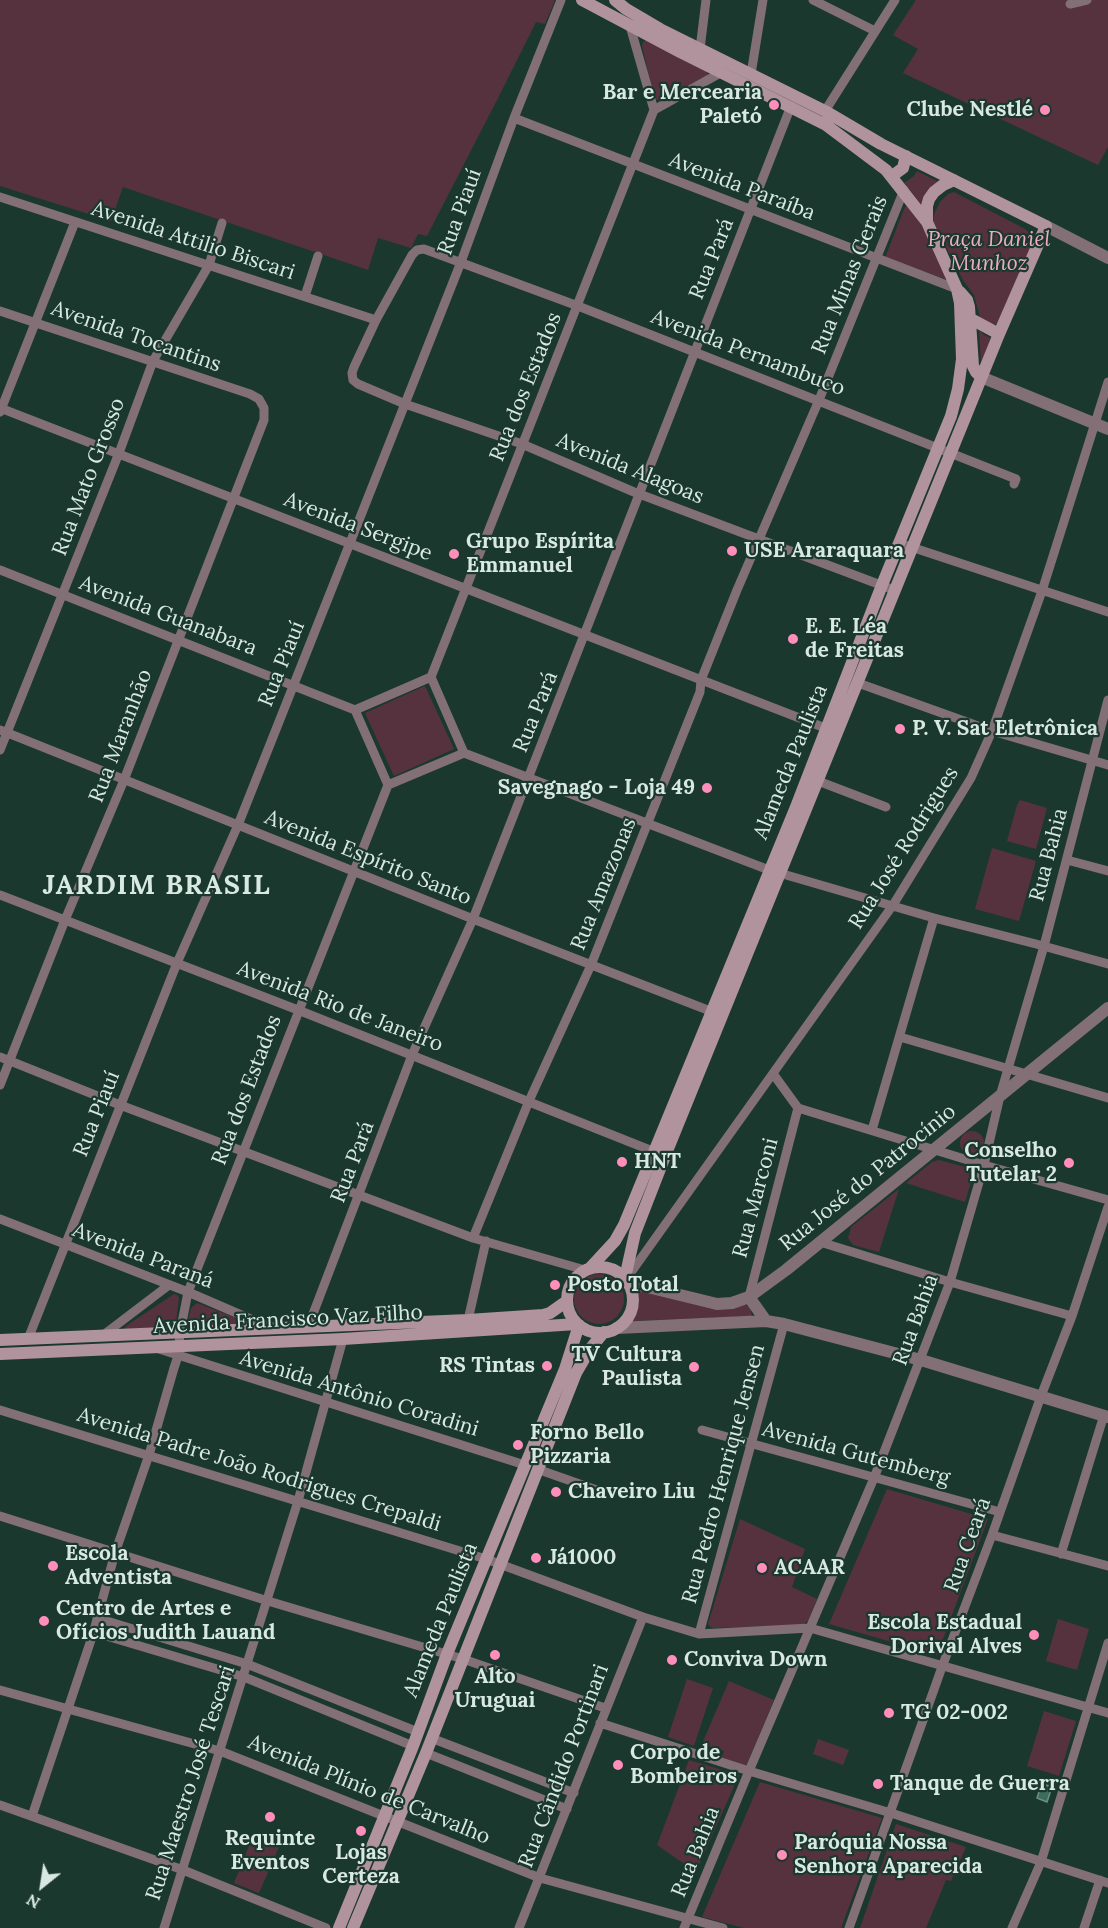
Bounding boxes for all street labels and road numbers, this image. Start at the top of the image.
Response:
street label: Avenida Paraíba [665,148,819,226]
street label: Rua Piauí [433,165,487,259]
street label: Rua Minas Gerais [807,192,893,358]
street label: Avenida Attilio Biscari [88,196,298,286]
street label: Rua Pará [684,215,740,303]
street label: Avenida Tocantins [48,296,224,378]
street label: Avenida Pernambuco [647,304,849,402]
street label: Rua dos Estados [485,309,567,465]
street label: Rua Mato Grosso [47,395,131,559]
street label: Avenida Alagoas [553,428,707,510]
street label: Avenida Sergipe [280,487,436,567]
street label: Avenida Guanabara [76,571,260,661]
street label: Rua Piauí [253,618,311,710]
street label: Rua Maranhão [84,666,158,806]
street label: Rua Pará [508,668,564,756]
street label: Alameda Paulista [748,681,834,843]
street label: Rua José Rodrigues [844,762,964,934]
street label: Avenida Espírito Santo [261,805,475,911]
street label: Rua Bahia [1024,806,1074,904]
street label: Rua Amazonas [566,814,642,954]
street label: Avenida Rio de Janeiro [234,956,446,1058]
street label: Rua dos Estados [207,1012,287,1168]
street label: Rua Piauí [68,1068,126,1160]
street label: Rua José do Patrocínio [775,1099,961,1257]
street label: Rua Pará [326,1118,380,1206]
street label: Rua Marconi [728,1135,784,1261]
street label: Avenida Paraná [69,1218,217,1294]
street label: Rua Bahia [888,1271,944,1369]
street label: Avenida Francisco Vaz Filho [153,1300,423,1340]
street label: Rua Pedro Henrique Jensen [677,1342,771,1606]
street label: Avenida Antônio Coradini [236,1346,482,1442]
street label: Avenida Padre João Rodrigues Crepaldi [74,1403,444,1537]
street label: Avenida Gutemberg [759,1417,953,1491]
street label: Rua Ceará [939,1494,997,1596]
street label: Alameda Paulista [398,1539,484,1701]
street label: Rua Cândido Portinari [514,1661,614,1871]
street label: Rua Maestro José Tescari [141,1662,241,1904]
street label: Avenida Plínio de Carvalho [244,1730,494,1850]
street label: Rua Bahia [666,1803,726,1901]

